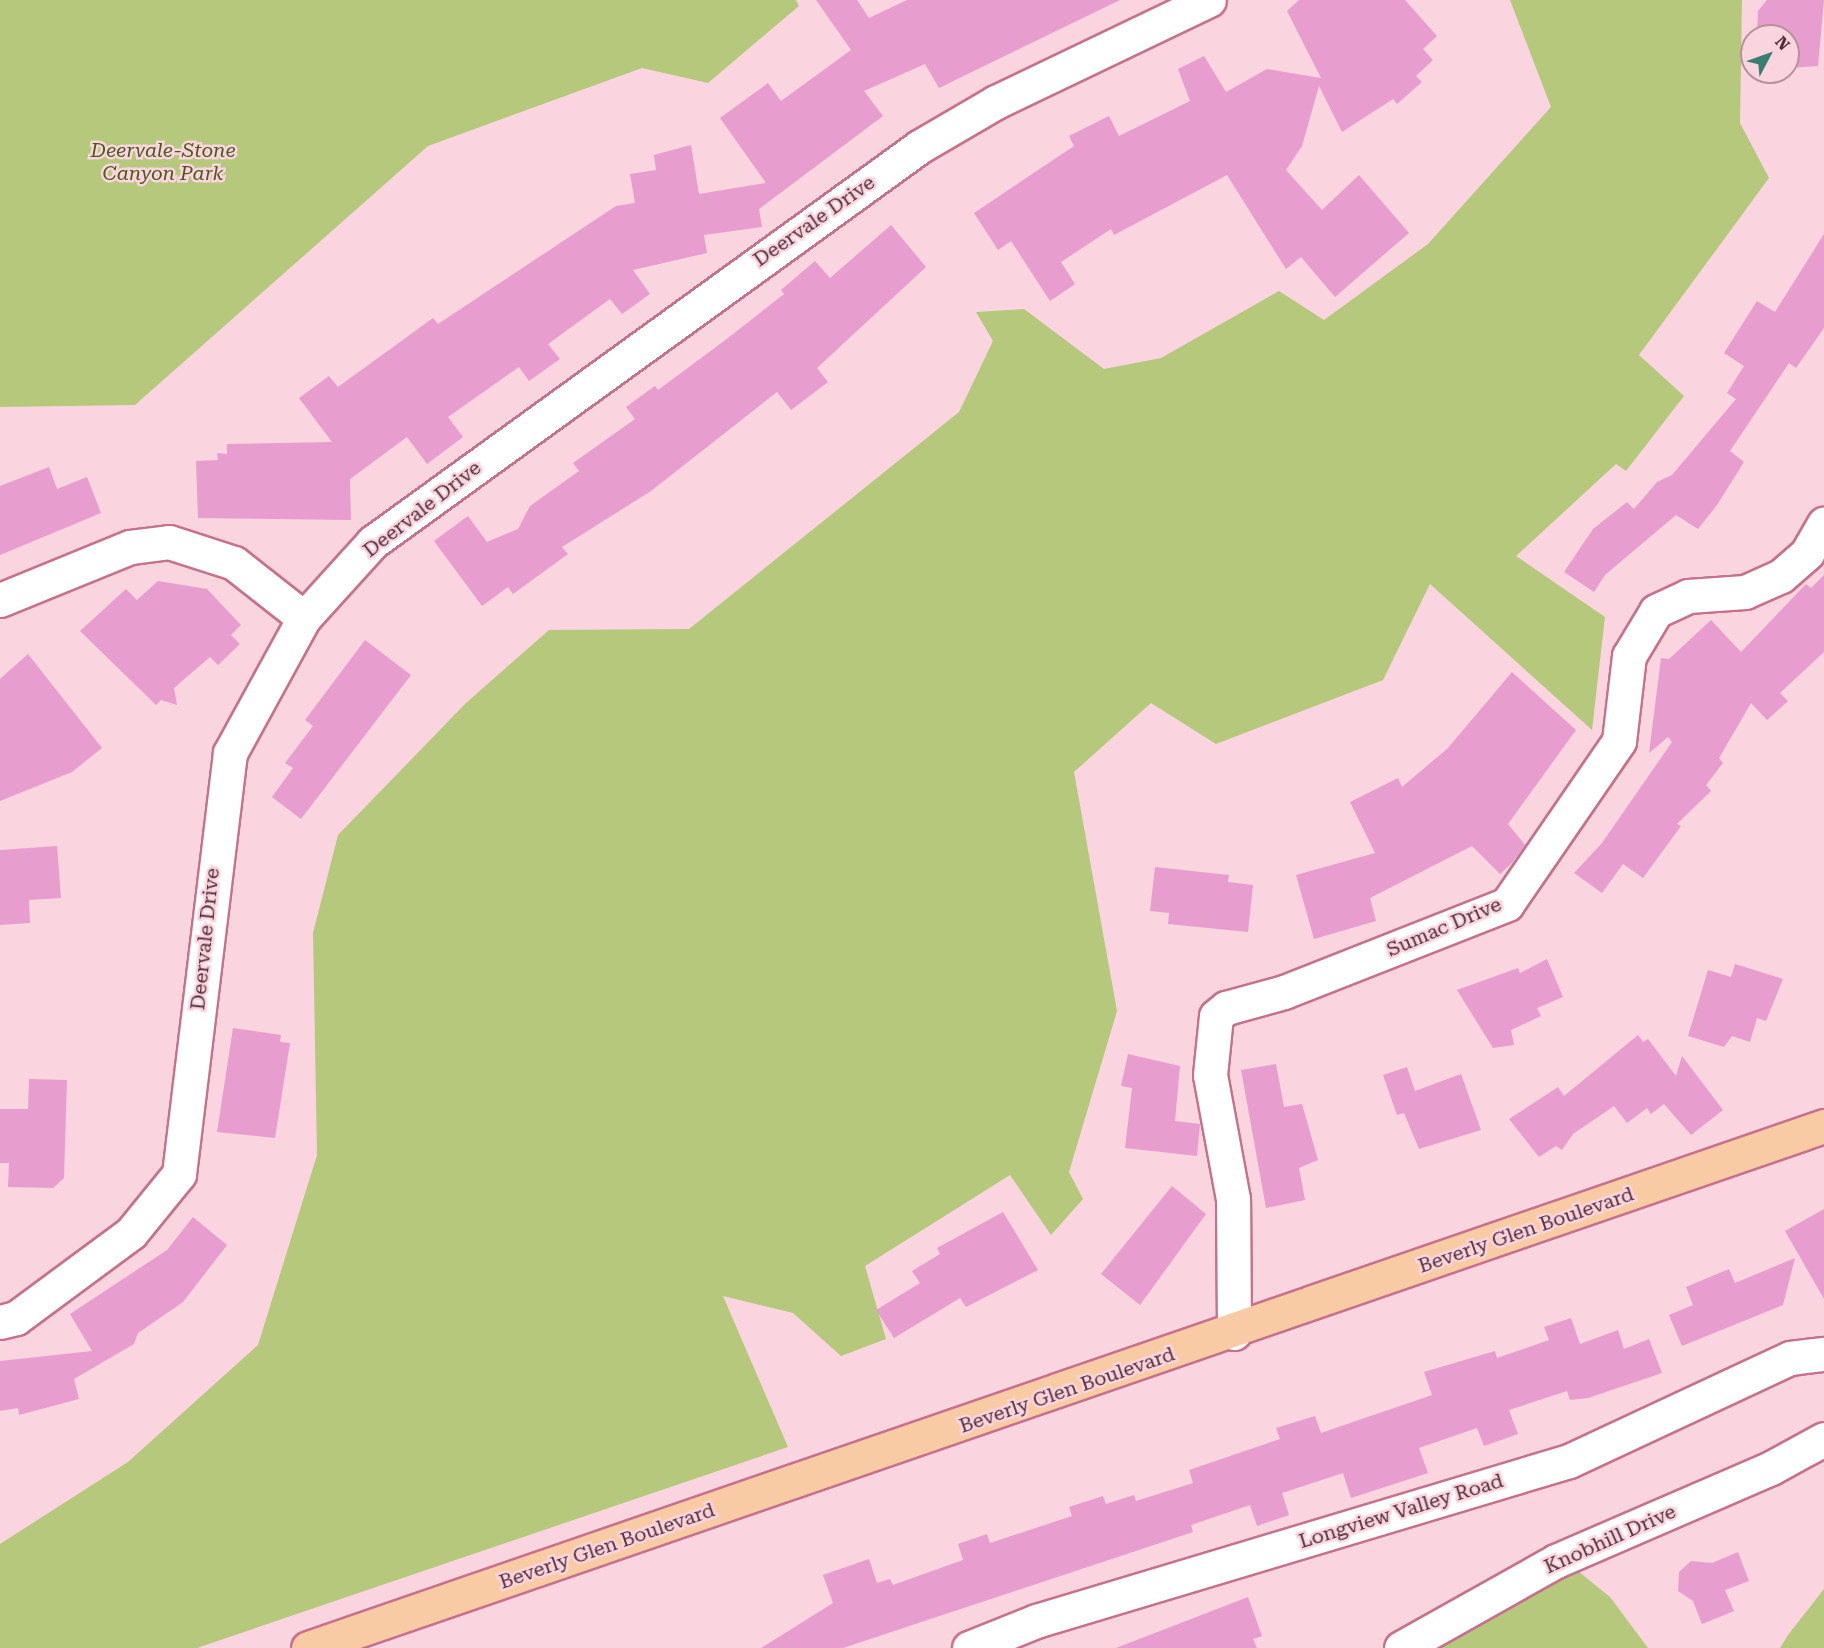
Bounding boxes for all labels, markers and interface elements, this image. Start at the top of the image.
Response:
north arrow [1740,24,1800,84]
text: N [1771,32,1794,54]
park label: Deervale-Stone Canyon Park [90,139,236,186]
street label: Deervale Drive [749,170,879,272]
street label: Deervale Drive [358,456,486,562]
street label: Deervale Drive [186,867,224,1011]
street label: Sumac Drive [1383,892,1505,962]
street label: Beverly Glen Boulevard [1415,1182,1637,1278]
street label: Beverly Glen Boulevard [956,1342,1178,1438]
street label: Longview Valley Road [1296,1468,1506,1554]
street label: Beverly Glen Boulevard [496,1498,718,1594]
street label: Knobhill Drive [1540,1499,1680,1579]

